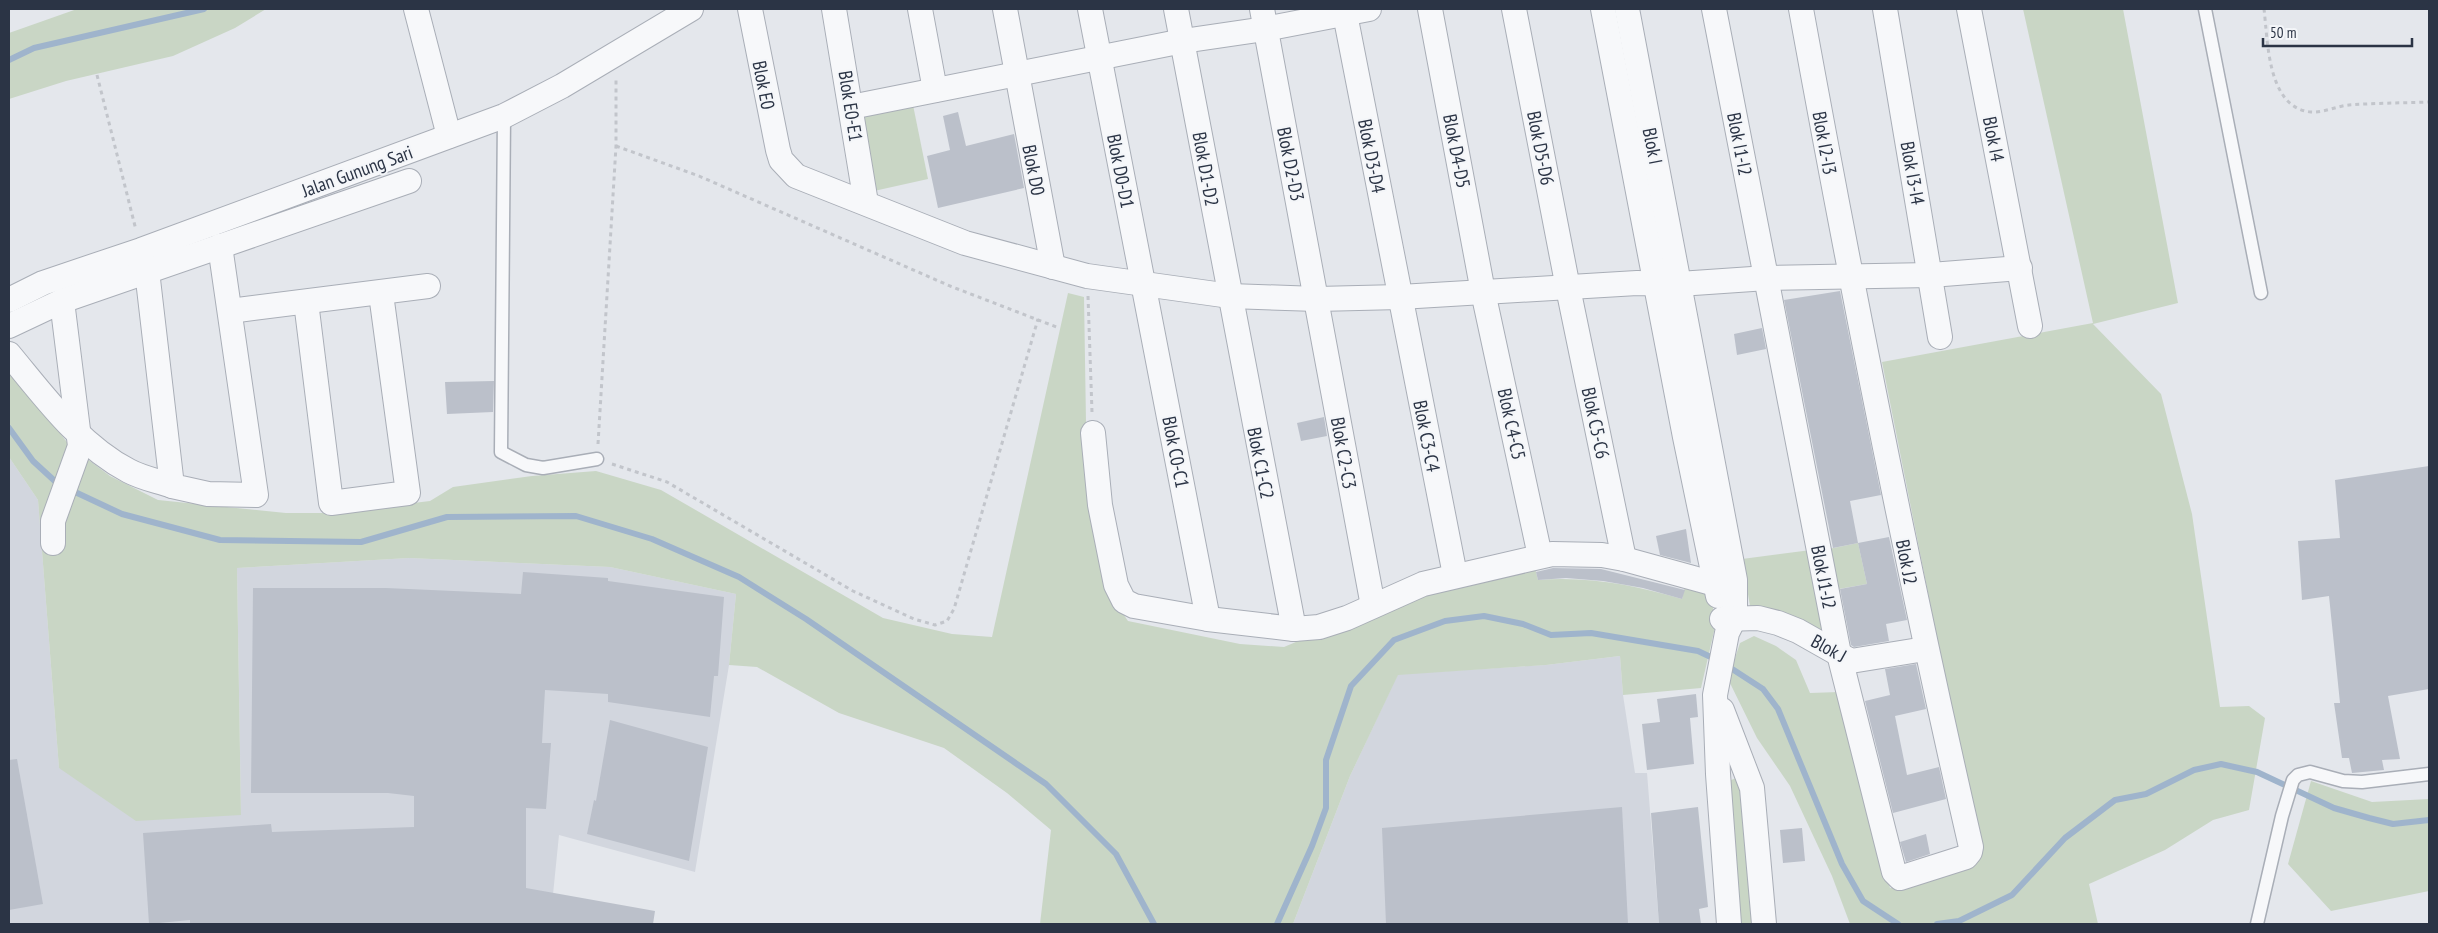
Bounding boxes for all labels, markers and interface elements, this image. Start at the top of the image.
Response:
scale bar [2263,15,2412,47]
text: 50 m [2270,23,2296,42]
street label: Blok E0 [748,59,780,111]
street label: Blok E0-E1 [834,69,868,143]
street label: Blok D5-D6 [1522,109,1560,187]
street label: Blok I2-I3 [1808,109,1842,177]
street label: Blok I1-I2 [1722,110,1758,178]
street label: Blok D4-D5 [1438,112,1476,190]
street label: Blok I4 [1978,114,2010,164]
street label: Blok D3-D4 [1353,117,1391,196]
street label: Blok D2-D3 [1272,125,1310,203]
street label: Blok I [1638,126,1668,166]
street label: Blok D1-D2 [1188,130,1224,208]
street label: Blok D0-D1 [1102,132,1140,210]
street label: Blok I3-I4 [1896,139,1930,207]
street label: Jalan Gunung Sari [297,140,416,203]
street label: Blok D0 [1017,143,1051,197]
street label: Blok C5-C6 [1577,385,1615,461]
street label: Blok C4-C5 [1493,386,1531,462]
street label: Blok C3-C4 [1408,398,1446,474]
street label: Blok C0-C1 [1157,414,1195,490]
street label: Blok C2-C3 [1326,415,1362,491]
street label: Blok C1-C2 [1242,425,1280,501]
street label: Blok J2 [1891,537,1923,587]
street label: Blok J1-J2 [1806,543,1842,611]
street label: Blok J [1807,629,1851,667]

